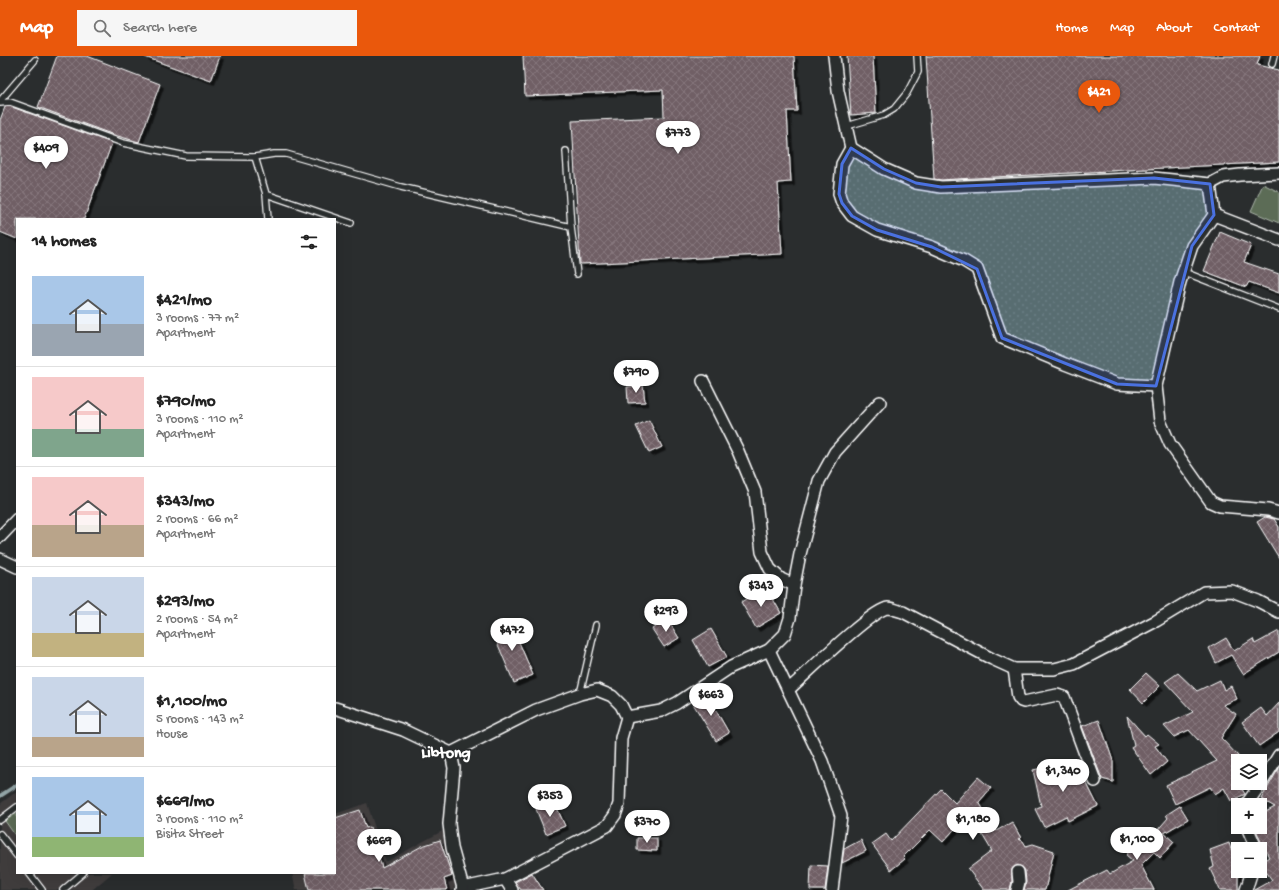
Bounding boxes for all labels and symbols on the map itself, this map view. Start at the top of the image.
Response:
pin: $421 [1075,80,1123,114]
pin: $773 [654,121,702,155]
pin: $409 [22,136,70,170]
pin: $790 [612,360,660,394]
pin: $343 [737,574,785,608]
pin: $293 [642,599,690,633]
pin: $472 [488,618,536,652]
pin: $663 [687,683,735,717]
district label: Libtong [421,745,471,764]
pin: $1,340 [1030,759,1096,793]
pin: $353 [526,784,574,818]
pin: $1,180 [940,807,1006,841]
pin: $370 [623,810,671,844]
pin: $1,100 [1104,827,1170,861]
pin: $669 [355,829,403,863]

